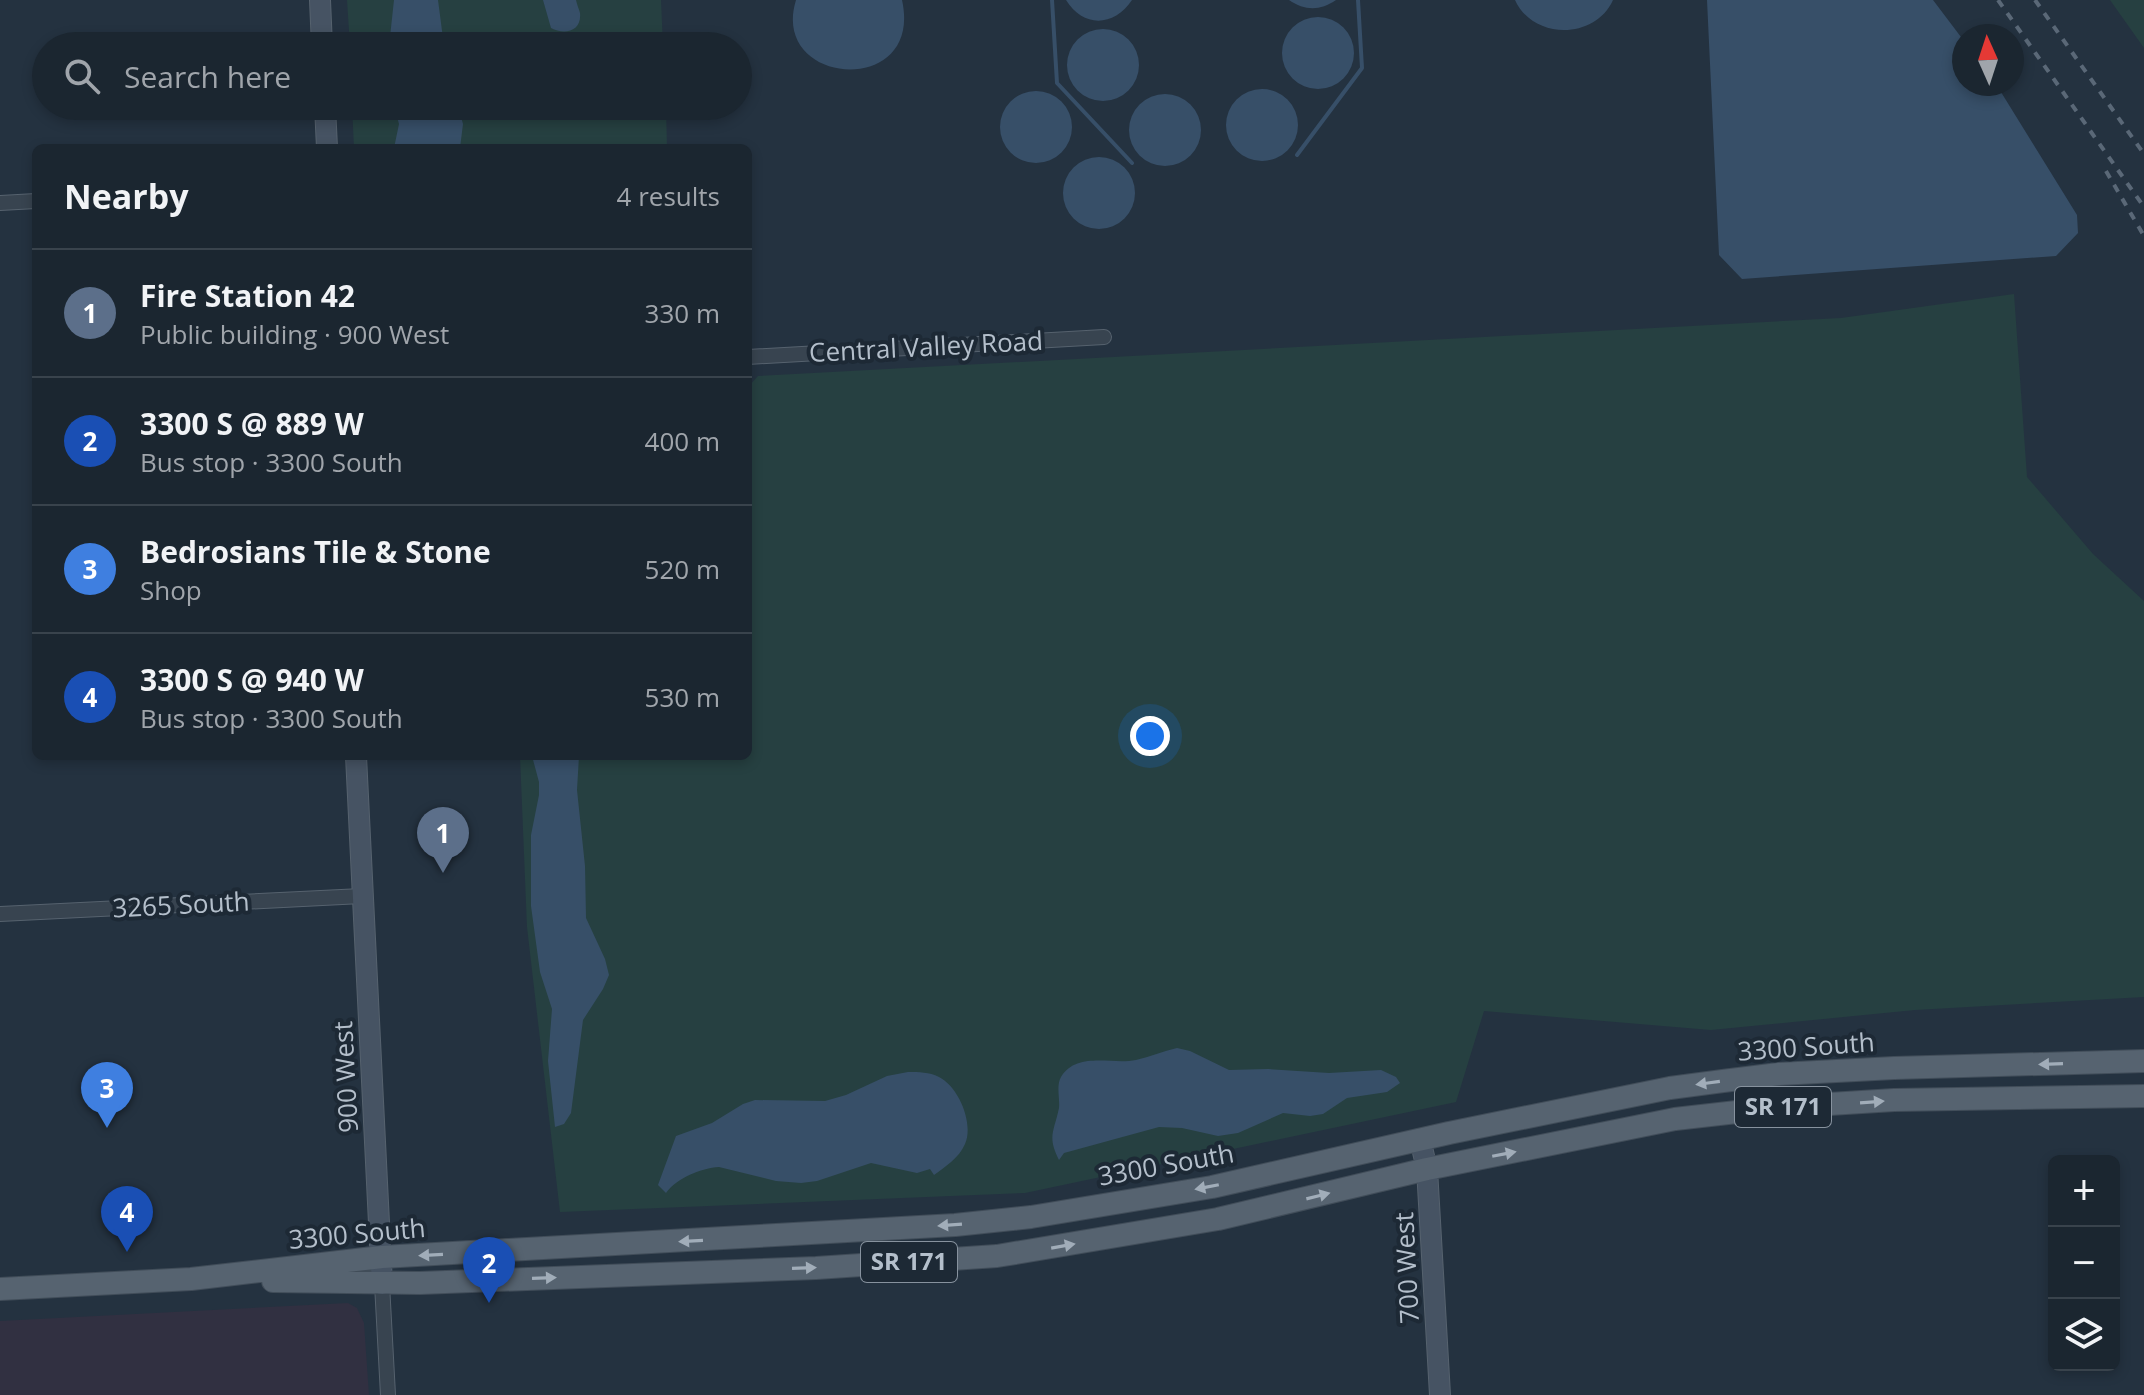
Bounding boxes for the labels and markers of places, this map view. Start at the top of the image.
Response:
pin: 1 [417,807,469,873]
pin: 3 [81,1062,133,1128]
pin: 4 [101,1186,153,1252]
pin: 2 [463,1237,515,1303]

